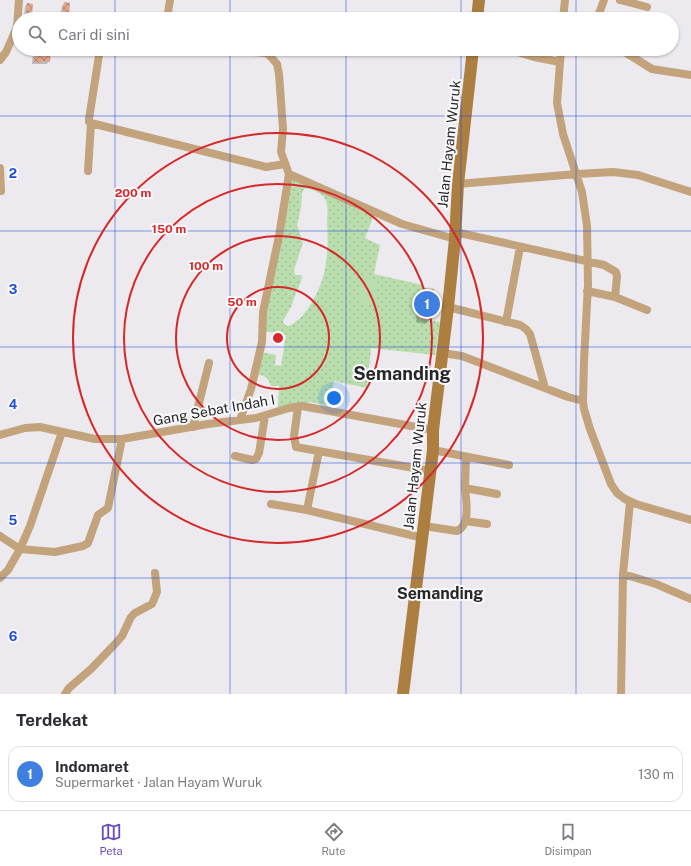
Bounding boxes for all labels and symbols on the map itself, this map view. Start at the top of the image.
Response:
street label: Jalan Hayam Wuruk [434,79,464,209]
text: 2 [9,166,17,181]
text: 200 m [115,186,151,200]
text: 150 m [152,222,186,236]
text: 100 m [189,259,223,273]
text: 3 [9,282,18,297]
pin: 1 [414,289,440,319]
text: 50 m [227,295,257,309]
centre of rings [271,331,285,345]
district label: Semanding [353,363,451,384]
your location [324,388,344,408]
street label: Gang Sebat Indah I [152,391,276,429]
text: 4 [9,397,18,412]
street label: Jalan Hayam Wuruk [400,401,430,531]
text: 5 [9,513,18,528]
district label: Semanding [397,584,483,603]
text: 6 [9,629,18,644]

